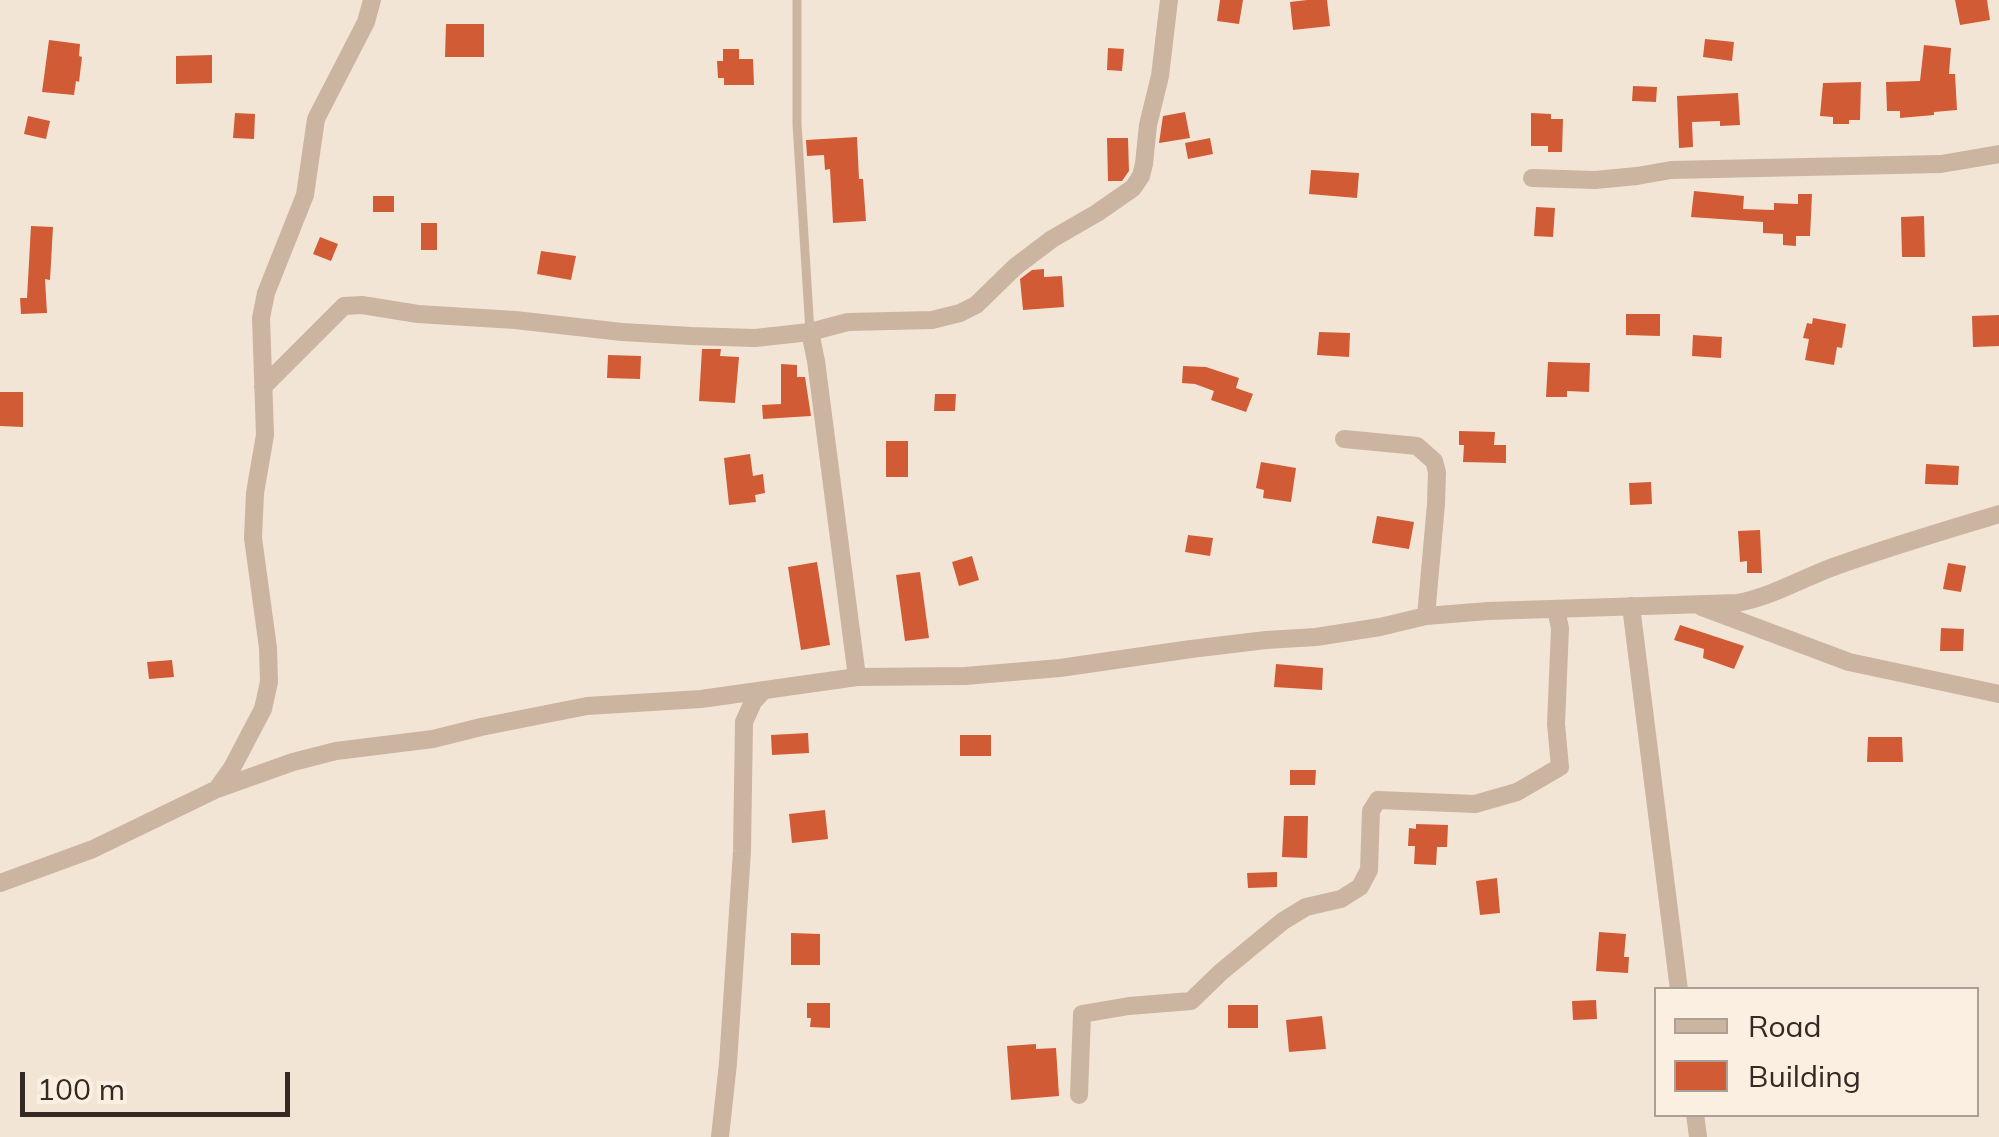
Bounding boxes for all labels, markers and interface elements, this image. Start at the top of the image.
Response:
legend [1654,987,1979,1117]
text: Road [1748,1007,1822,1045]
scale bar [25,1052,295,1114]
text: Building [1748,1057,1861,1095]
text: 100 m [37,1070,125,1108]

